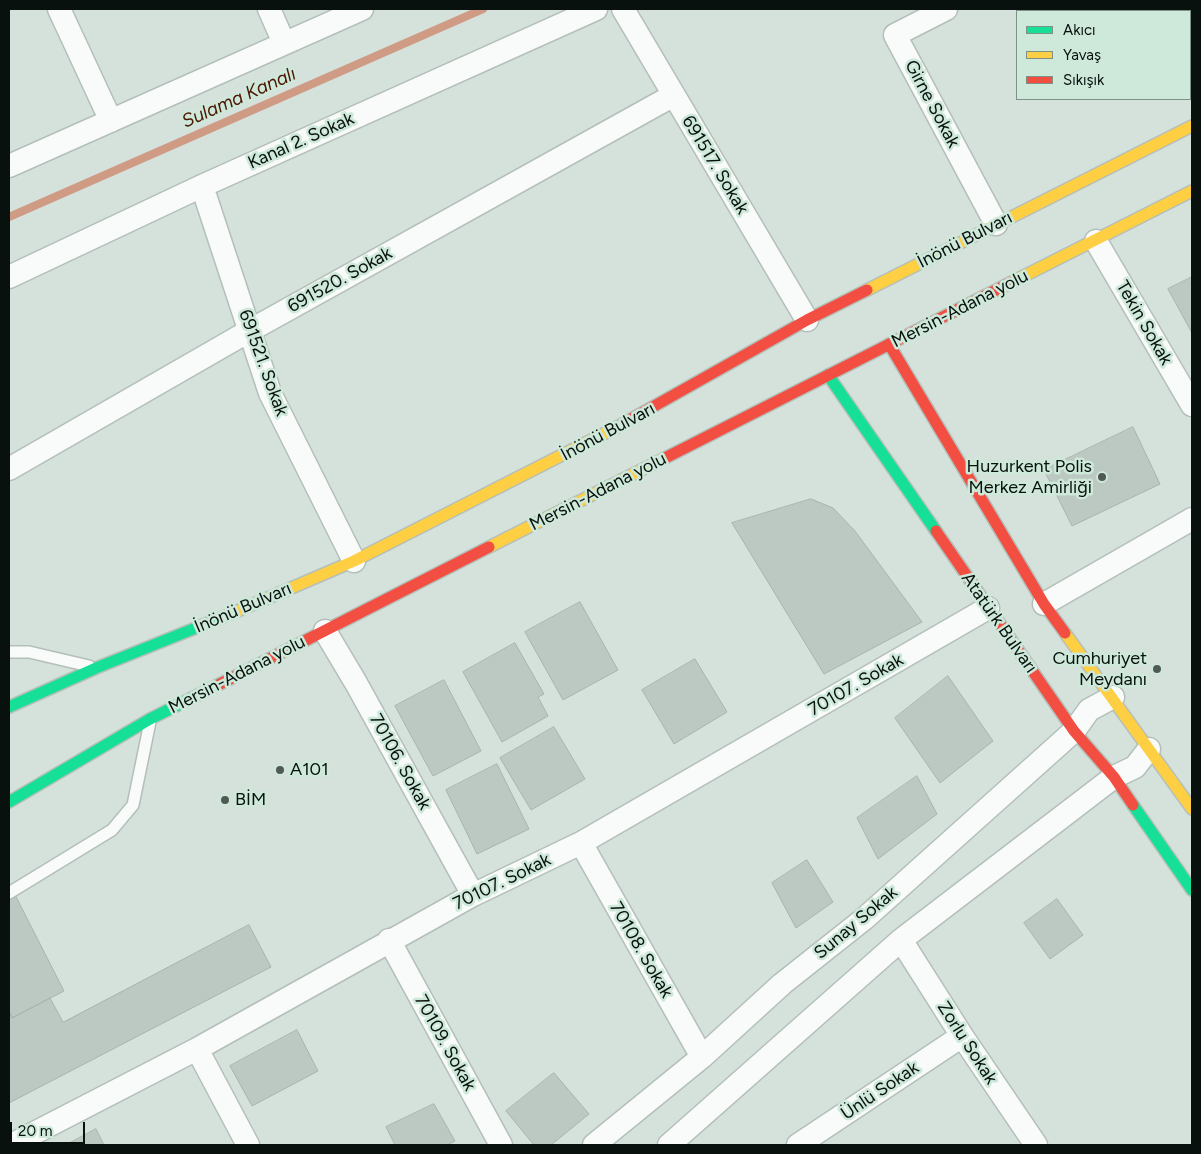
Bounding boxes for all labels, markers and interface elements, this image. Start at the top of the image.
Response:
legend [1016,10,1191,100]
text: Akıcı [1063,21,1096,39]
text: Yavaş [1063,46,1101,64]
street label: Girne Sokak [900,56,964,152]
water label: Sulama Kanalı [178,63,300,133]
text: Sıkışık [1063,71,1104,89]
street label: Kanal 2. Sokak [245,108,357,174]
street label: 691517. Sokak [677,112,753,218]
street label: İnönü Bulvarı [914,207,1016,273]
street label: 691520. Sokak [284,242,396,318]
street label: Mersin-Adana yolu [888,265,1032,353]
street label: Tekin Sokak [1111,277,1177,369]
street label: 691521. Sokak [234,307,292,419]
street label: İnönü Bulvarı [557,398,659,466]
street label: Mersin-Adana yolu [526,448,670,536]
place label: Huzurkent Polis Merkez Amirliği [967,456,1092,498]
marker: Huzurkent Polis Merkez Amirliği [1096,471,1108,483]
street label: Atatürk Bulvarı [956,569,1042,677]
street label: İnönü Bulvarı [191,578,295,638]
street label: Mersin-Adana yolu [165,631,309,719]
place label: Cumhuriyet Meydanı [1052,648,1147,691]
street label: 70107. Sokak [805,649,907,721]
marker: Cumhuriyet Meydanı [1151,663,1163,675]
street label: 70106. Sokak [365,710,435,814]
place label: A101 [290,759,329,781]
marker: A101 [274,764,286,776]
place label: BİM [235,789,266,811]
marker: BİM [219,794,231,806]
street label: 70107. Sokak [450,849,554,915]
street label: Sunay Sokak [810,882,902,964]
street label: 70108. Sokak [605,898,677,1002]
street label: 70109. Sokak [410,991,480,1095]
street label: Zorlu Sokak [932,998,1002,1088]
street label: Ünlü Sokak [837,1057,923,1125]
scale bar [12,1112,88,1144]
text: 20 m [18,1122,52,1140]

